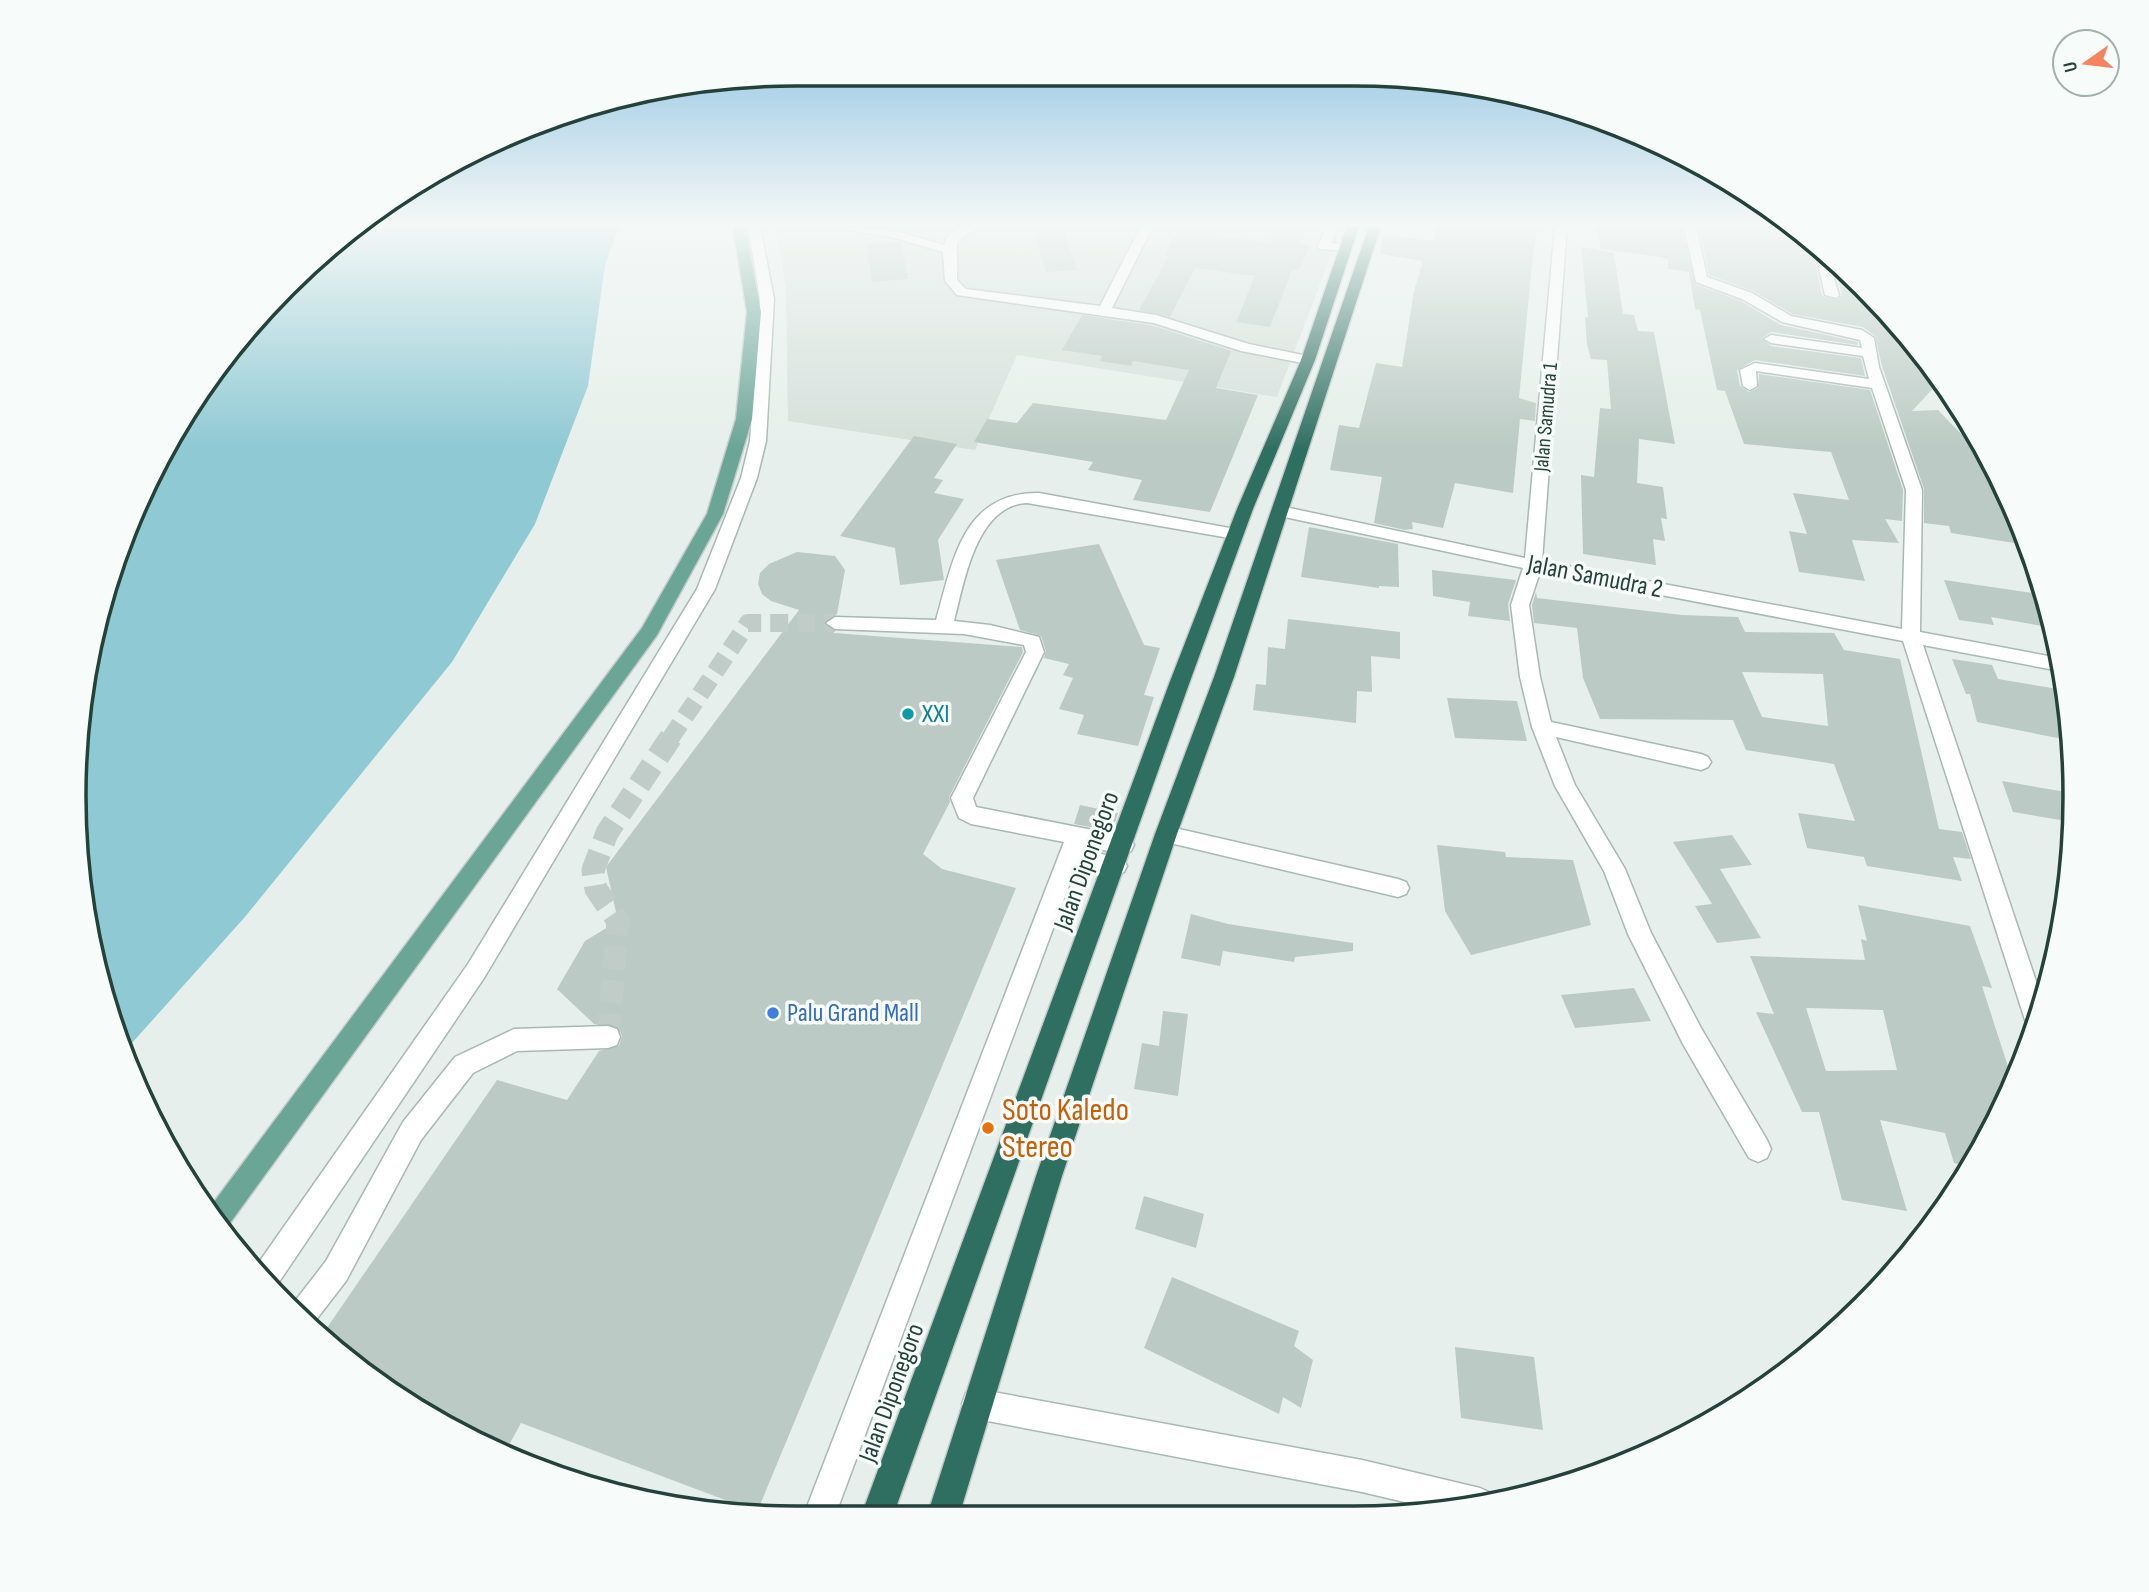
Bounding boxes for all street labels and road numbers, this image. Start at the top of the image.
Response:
street label: Jalan Samudra 1 [1529,361,1563,474]
street label: Jalan Samudra 2 [1524,549,1665,605]
street label: Jalan Diponegoro [1047,788,1126,935]
street label: Jalan Diponegoro [852,1320,931,1467]

